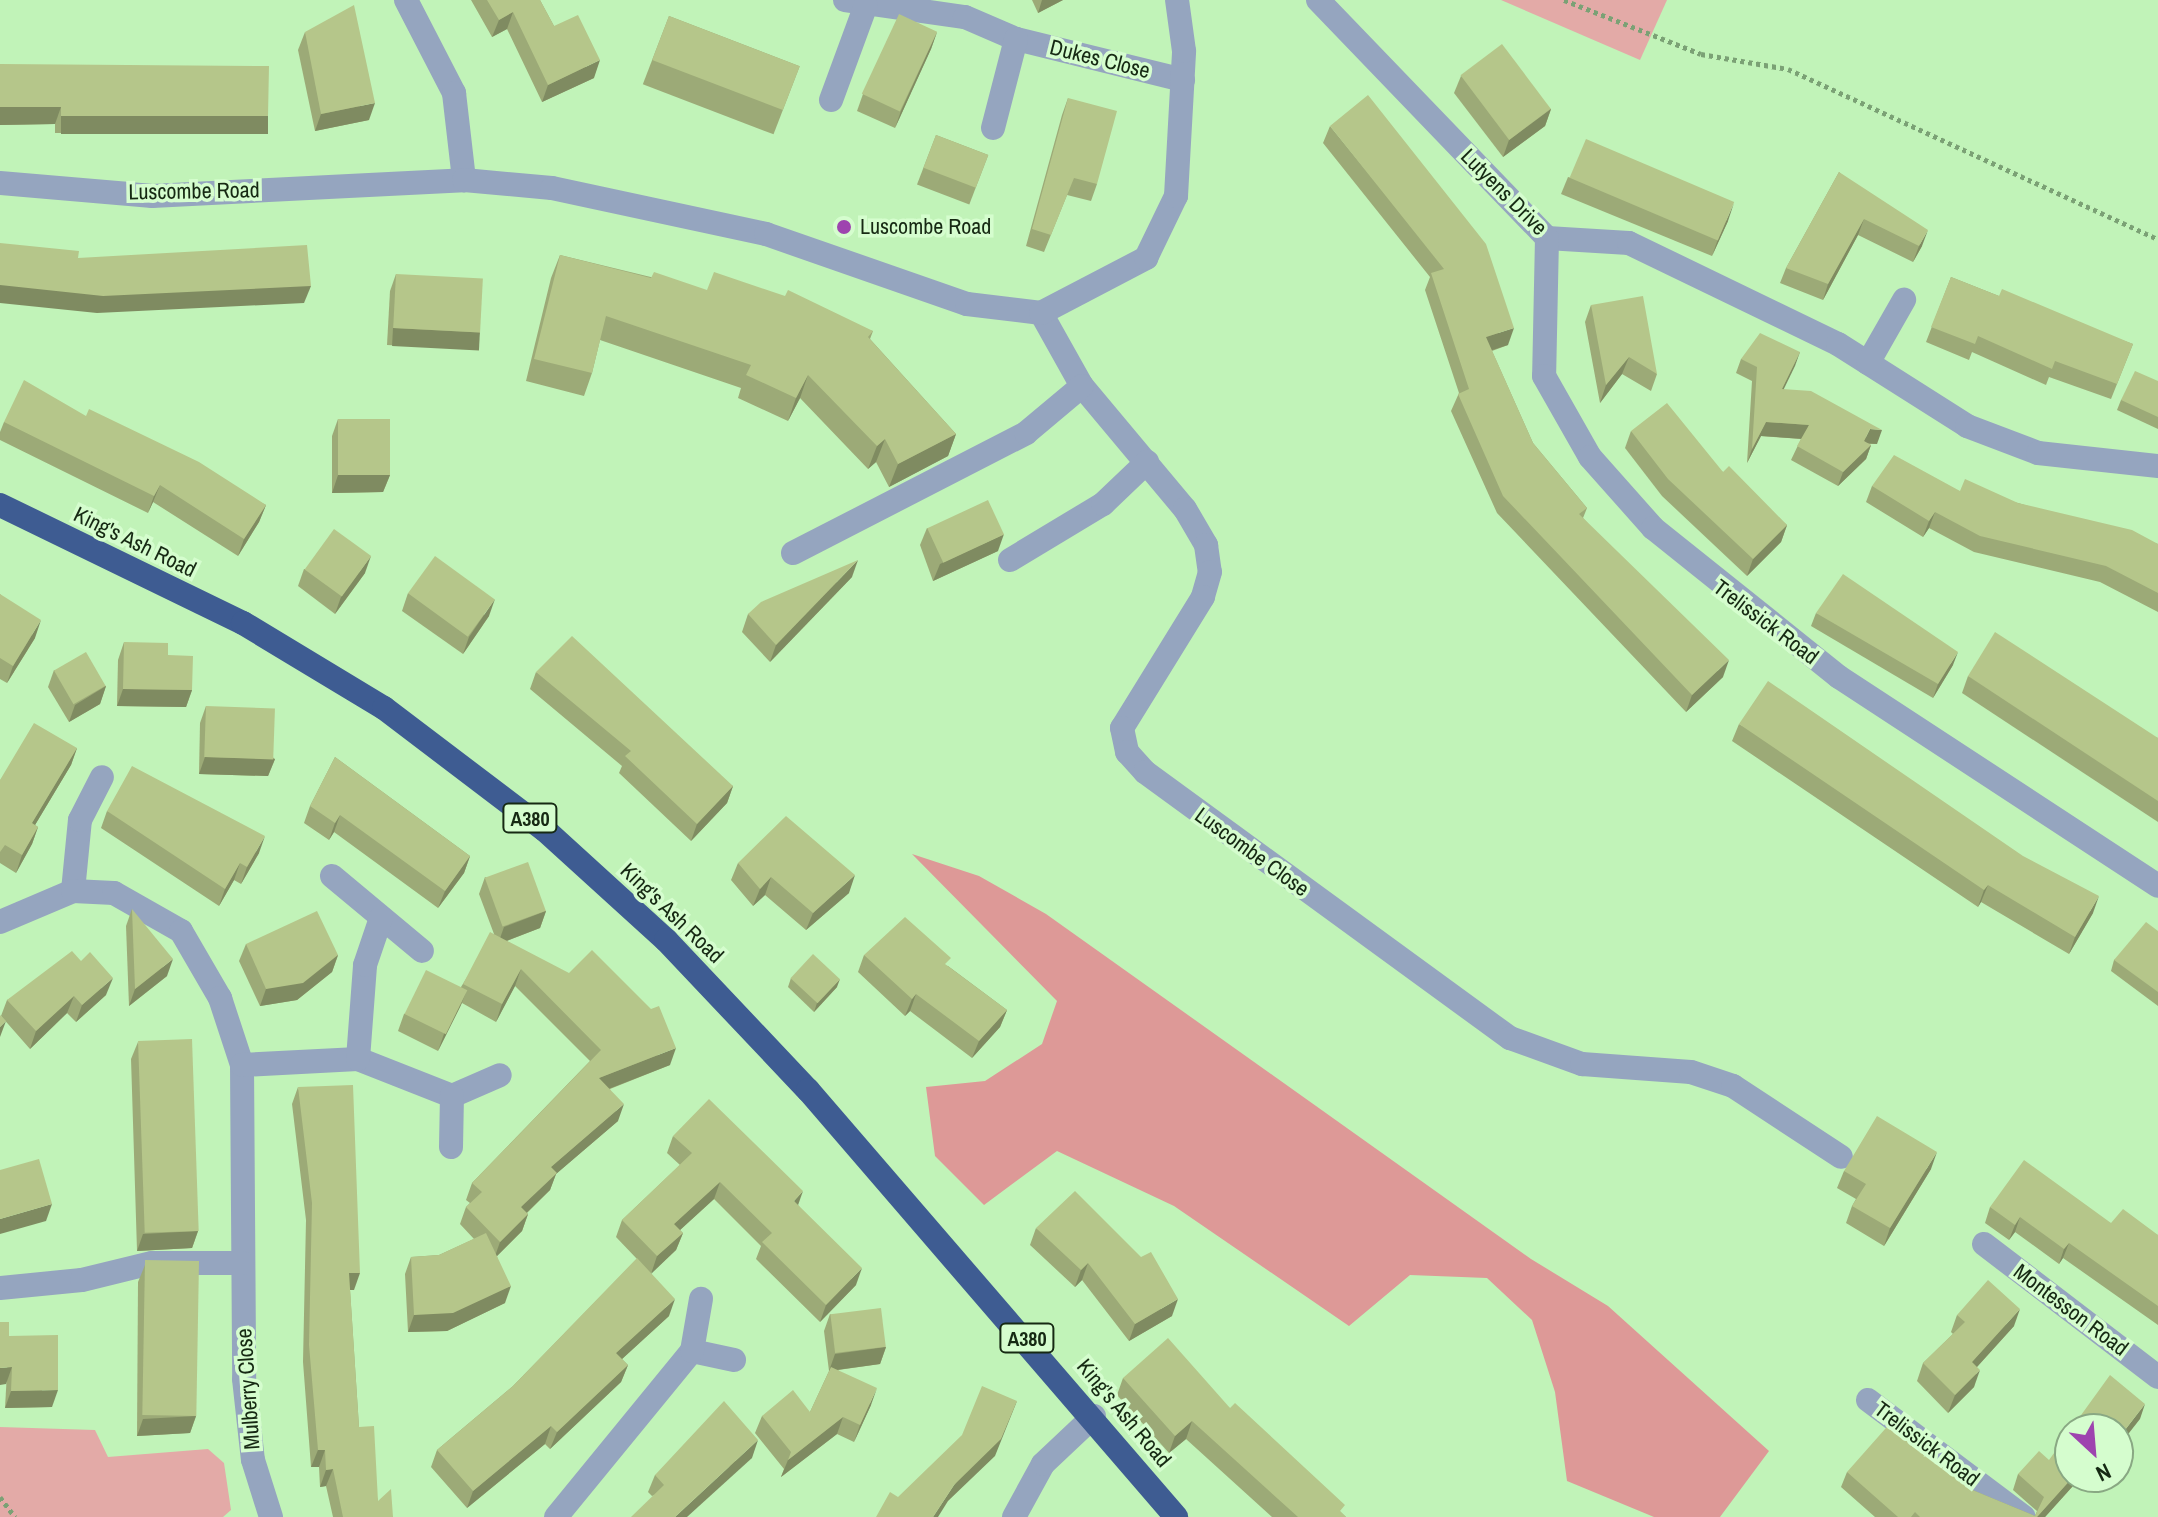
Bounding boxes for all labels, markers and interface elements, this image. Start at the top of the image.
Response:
street label: Dukes Close [1047,34,1153,84]
street label: Lutyens Drive [1455,143,1553,241]
street label: Luscombe Road [128,177,260,205]
place label: Luscombe Road [860,214,991,240]
marker: Luscombe Road [835,218,853,236]
street label: King's Ash Road [69,501,201,583]
street label: Trelissick Road [1708,574,1824,670]
road number: A380 [502,802,558,834]
street label: Luscombe Close [1190,802,1314,902]
street label: King's Ash Road [615,857,729,969]
street label: Montesson Road [2009,1258,2133,1362]
road number: A380 [999,1322,1055,1354]
street label: Mulberry Close [231,1328,265,1450]
street label: King's Ash Road [1071,1353,1177,1473]
street label: Trelissick Road [1869,1396,1985,1492]
north arrow [2054,1413,2134,1493]
text: N [2091,1456,2116,1489]

